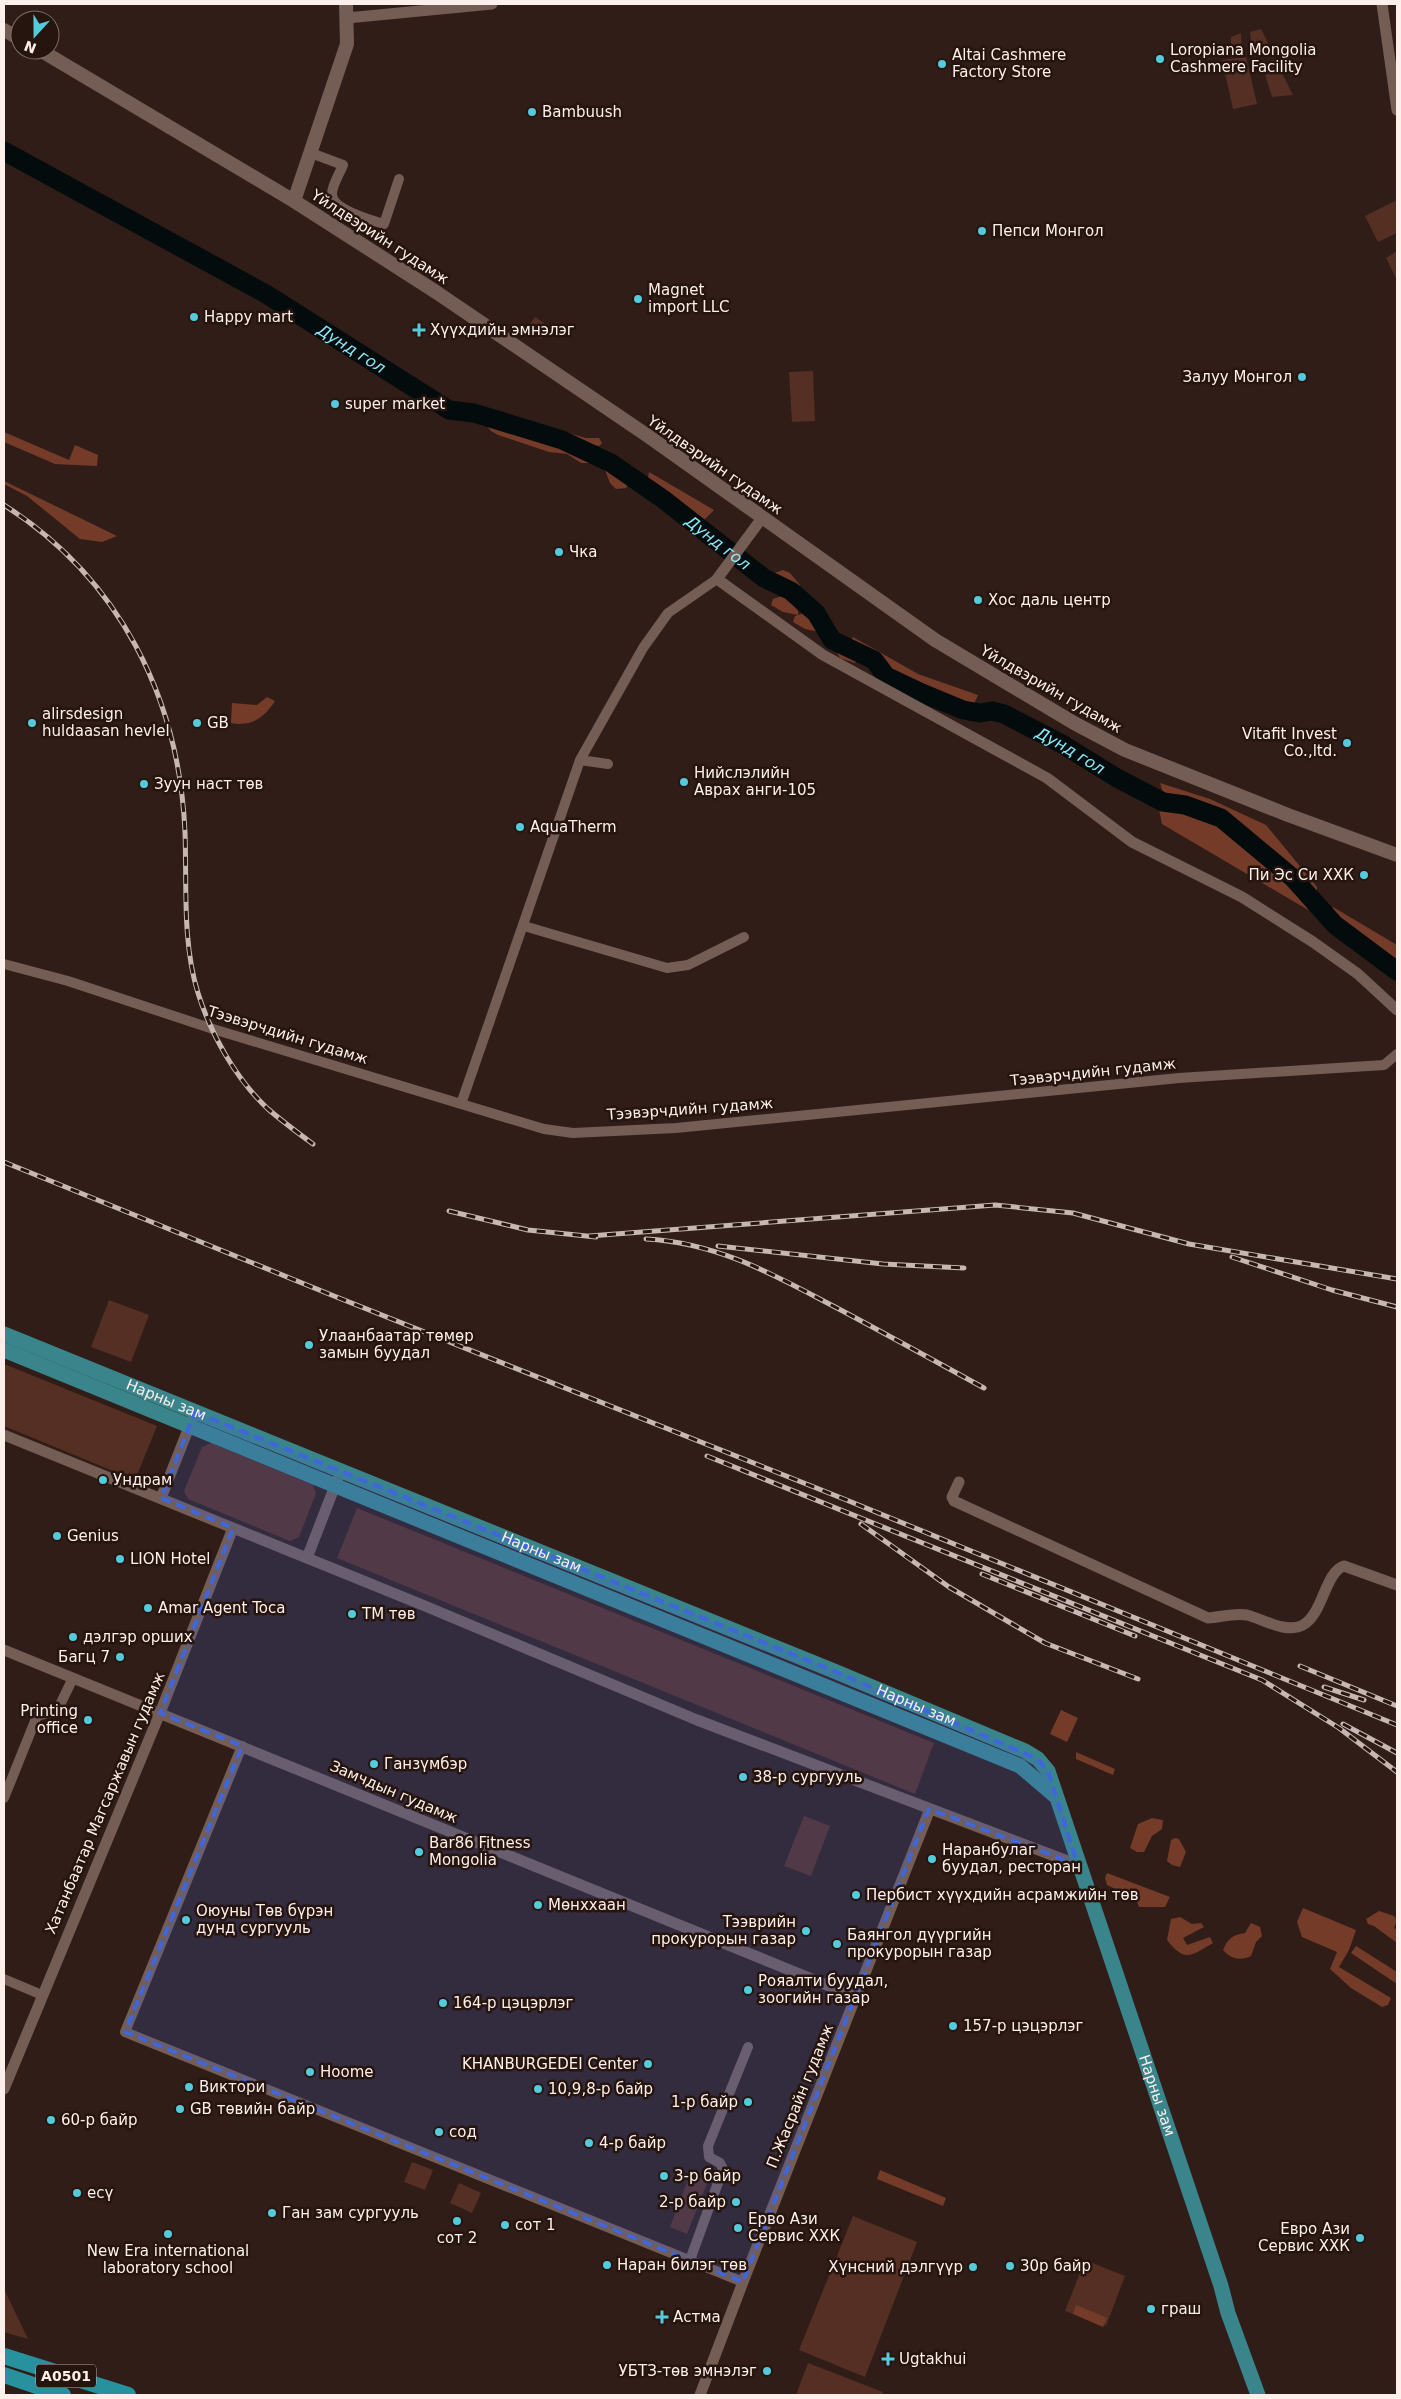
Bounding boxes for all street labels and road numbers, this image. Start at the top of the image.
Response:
street label: Yйлдвэрийн гудамж [307,185,452,288]
street label: Yйлдвэрийн гудамж [643,411,786,518]
street label: Yйлдвэрийн гудамж [976,641,1125,737]
street label: Тээвэрчдийн гудамж [205,1002,370,1068]
street label: Тээвэрчдийн гудамж [1008,1054,1177,1090]
street label: Тээвэрчдийн гудамж [605,1094,774,1124]
street label: Нарны зам [123,1376,209,1424]
street label: Нарны зам [499,1528,584,1577]
street label: Хатанбаатар Магсаржавын гудамж [41,1669,169,1937]
street label: Нарны зам [874,1681,959,1730]
street label: Замчдын гудамж [327,1757,461,1827]
street label: П.Жасрайн гудамж [763,2021,837,2171]
street label: Нарны зам [1135,2052,1179,2139]
road number: A0501 [36,2364,96,2388]

